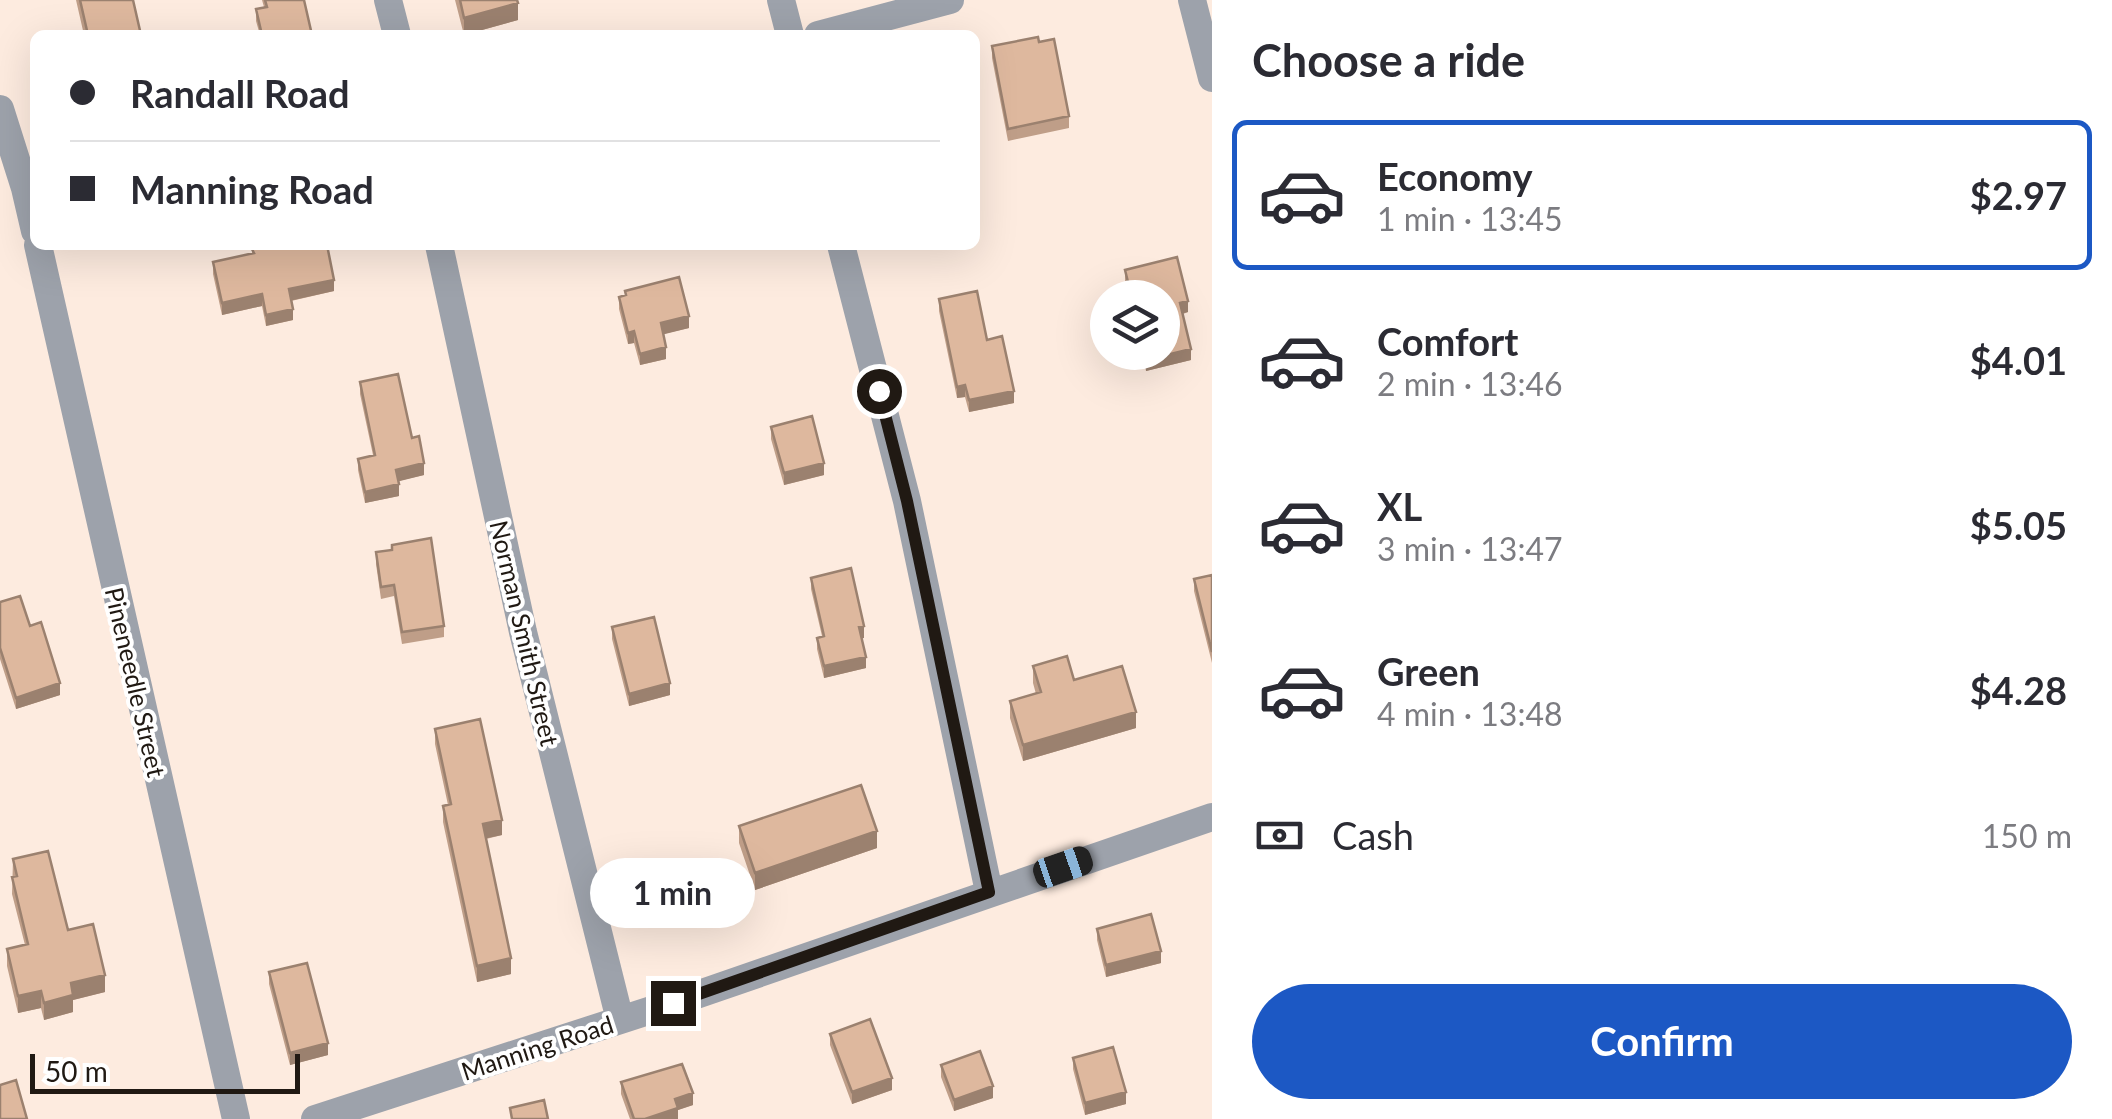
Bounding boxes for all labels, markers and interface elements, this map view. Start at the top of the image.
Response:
text: Choose a ride [1252,33,1525,87]
text: Randall Road [130,70,350,116]
icon: car [1257,150,1347,240]
text: Economy [1377,153,1532,199]
text: Manning Road [130,166,374,212]
text: $2.97 [1970,172,2067,218]
text: 1 min · 13:45 [1377,199,1563,238]
map controls [1090,280,1180,370]
button: layers [1090,280,1180,370]
icon: car [1257,315,1347,405]
text: Comfort [1377,318,1518,364]
text: $4.01 [1970,337,2067,383]
text: 2 min · 13:46 [1377,364,1563,403]
route start [857,369,902,414]
icon: car [1257,480,1347,570]
text: XL [1377,483,1422,529]
text: $5.05 [1970,502,2067,548]
street label: Norman Smith Street [484,517,566,749]
text: 3 min · 13:47 [1377,529,1563,568]
street label: Pineneedle Street [100,584,172,780]
icon: car [1257,645,1347,735]
text: Green [1377,648,1480,694]
text: $4.28 [1970,667,2067,713]
text: 4 min · 13:48 [1377,694,1563,733]
icon: cash [1252,808,1307,863]
text: Cash [1332,812,1414,858]
text: 150 m [1982,816,2072,855]
car [1030,843,1096,891]
callout: 1 min [590,858,756,928]
text: 1 min [633,873,712,912]
route end [651,981,696,1026]
button: Confirm [1252,984,2072,1099]
street label: Manning Road [457,1008,617,1086]
scale bar [30,1049,300,1094]
text: 50 m [45,1054,108,1088]

